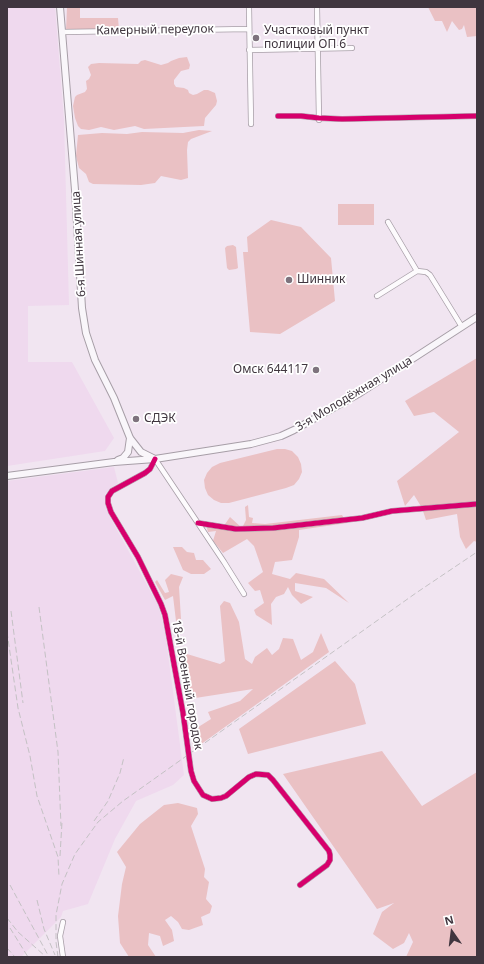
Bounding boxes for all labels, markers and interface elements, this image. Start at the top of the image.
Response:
street label: Камерный переулок [96,22,214,38]
place label: Участковый пункт полиции ОП 6 [264,24,369,52]
marker: Участковый пункт полиции ОП 6 [251,33,261,43]
street label: 6-я Шинная улица [69,191,89,297]
place label: Шинник [297,273,345,287]
marker: Шинник [284,275,294,285]
street label: 3-я Молодёжная улица [293,353,415,435]
place label: Омск 644117 [233,363,308,377]
marker: Омск 644117 [311,365,321,375]
place label: СДЭК [144,412,176,426]
marker: СДЭК [131,414,141,424]
street label: 18-й Военный городок [168,619,206,751]
north arrow [432,912,472,952]
text: N [443,912,455,928]

